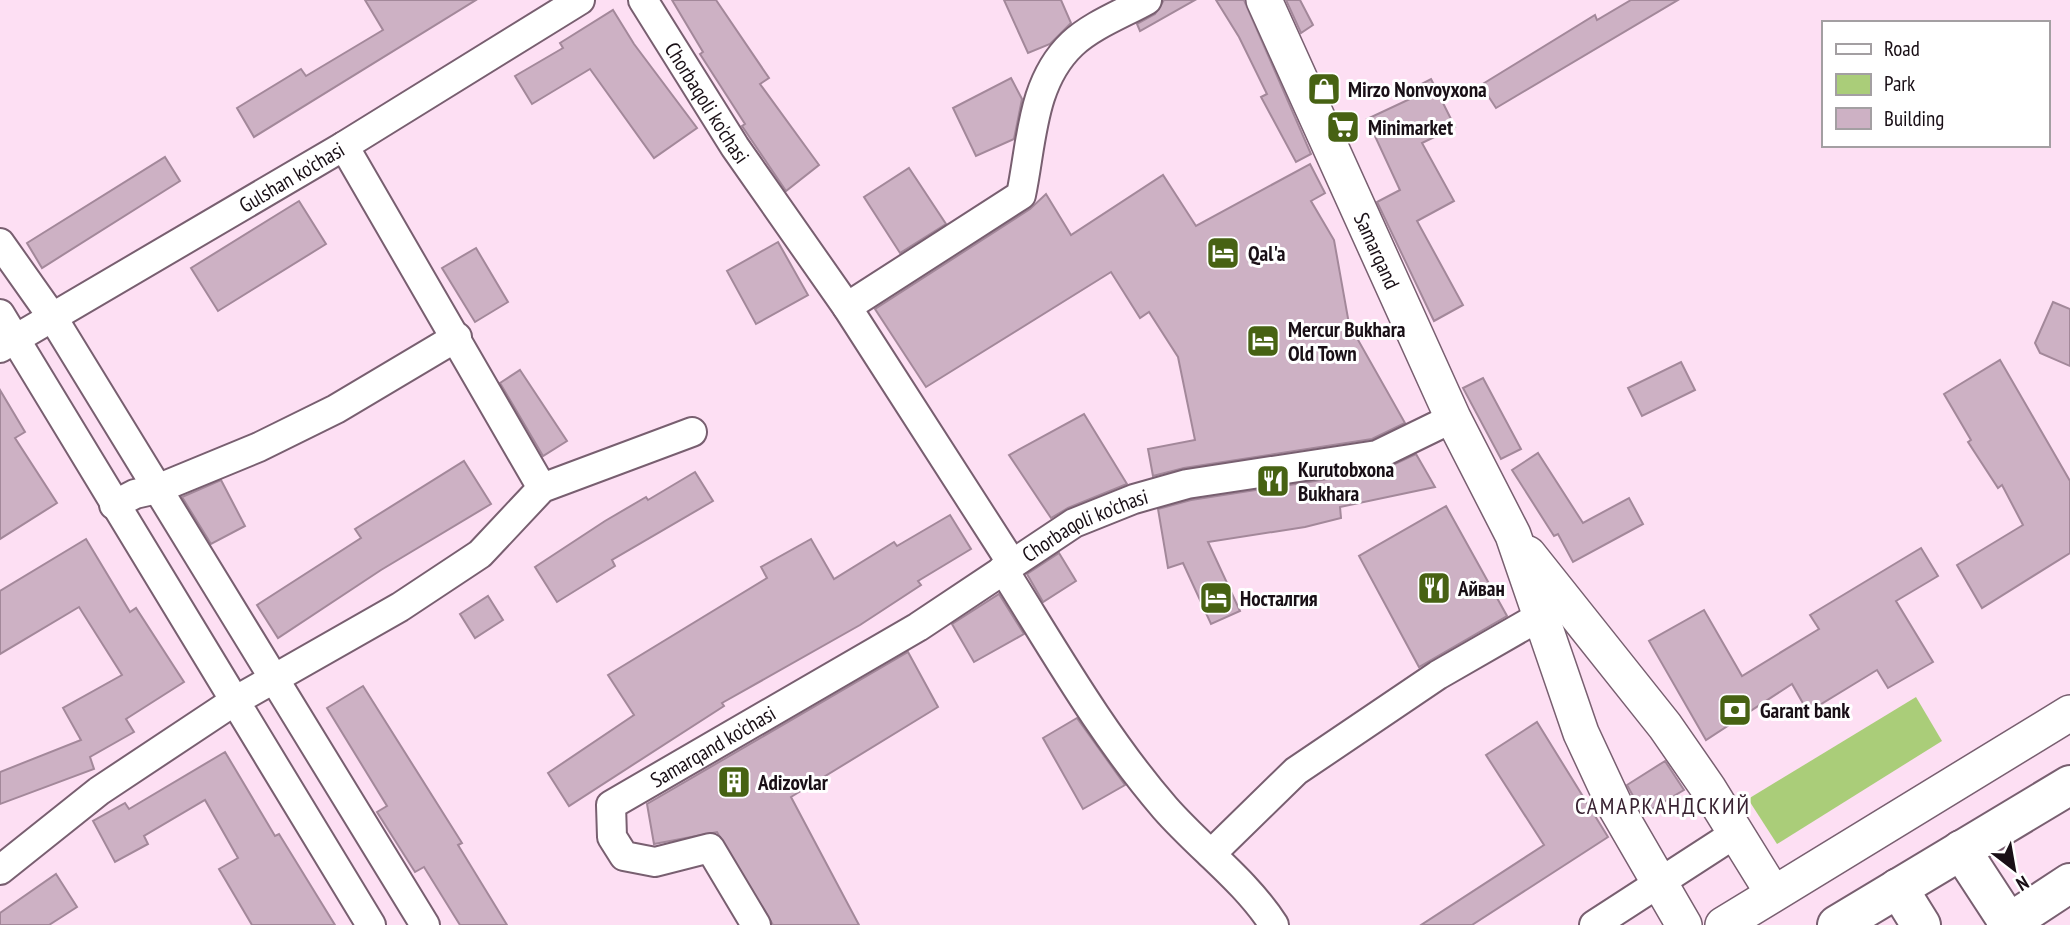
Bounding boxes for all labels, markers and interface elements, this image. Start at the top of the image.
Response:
legend [1822,21,2049,147]
text: Road [1884,35,1920,62]
street label: Chorbaqoli ko'chasi [659,37,756,168]
shop icon: Mirzo Nonvoyxona [1305,70,1343,108]
text: Park [1884,70,1915,97]
place label: Mirzo Nonvoyxona [1348,76,1487,103]
text: Building [1884,105,1944,132]
supermarket icon: Minimarket [1324,108,1362,146]
place label: Minimarket [1368,114,1453,141]
street label: Gulshan ko'chasi [234,135,349,218]
street label: Samarqand [1348,208,1406,293]
hotel icon: Qal'a [1204,234,1242,272]
place label: Qal'a [1248,240,1286,267]
place label: Mercur Bukhara Old Town [1288,316,1406,367]
hotel icon: Mercur Bukhara Old Town [1244,322,1282,360]
place label: Kurutobxona Bukhara [1298,456,1394,507]
restaurant icon: Kurutobxona Bukhara [1254,462,1292,500]
street label: Chorbaqoli ko'chasi [1017,482,1151,568]
restaurant icon: Айван [1415,569,1453,607]
place label: Айван [1457,575,1505,602]
hotel icon: Носталгия [1197,579,1235,617]
place label: Носталгия [1240,585,1318,612]
bank icon: Garant bank [1716,691,1754,729]
place label: Garant bank [1760,697,1850,724]
street label: Samarqand ko'chasi [645,699,780,793]
building icon: Adizovlar [715,763,753,801]
place label: Adizovlar [757,769,829,796]
district label: САМАРКАНДСКИЙ [1575,791,1751,820]
north arrow [1979,834,2049,904]
text: N [2012,871,2033,897]

